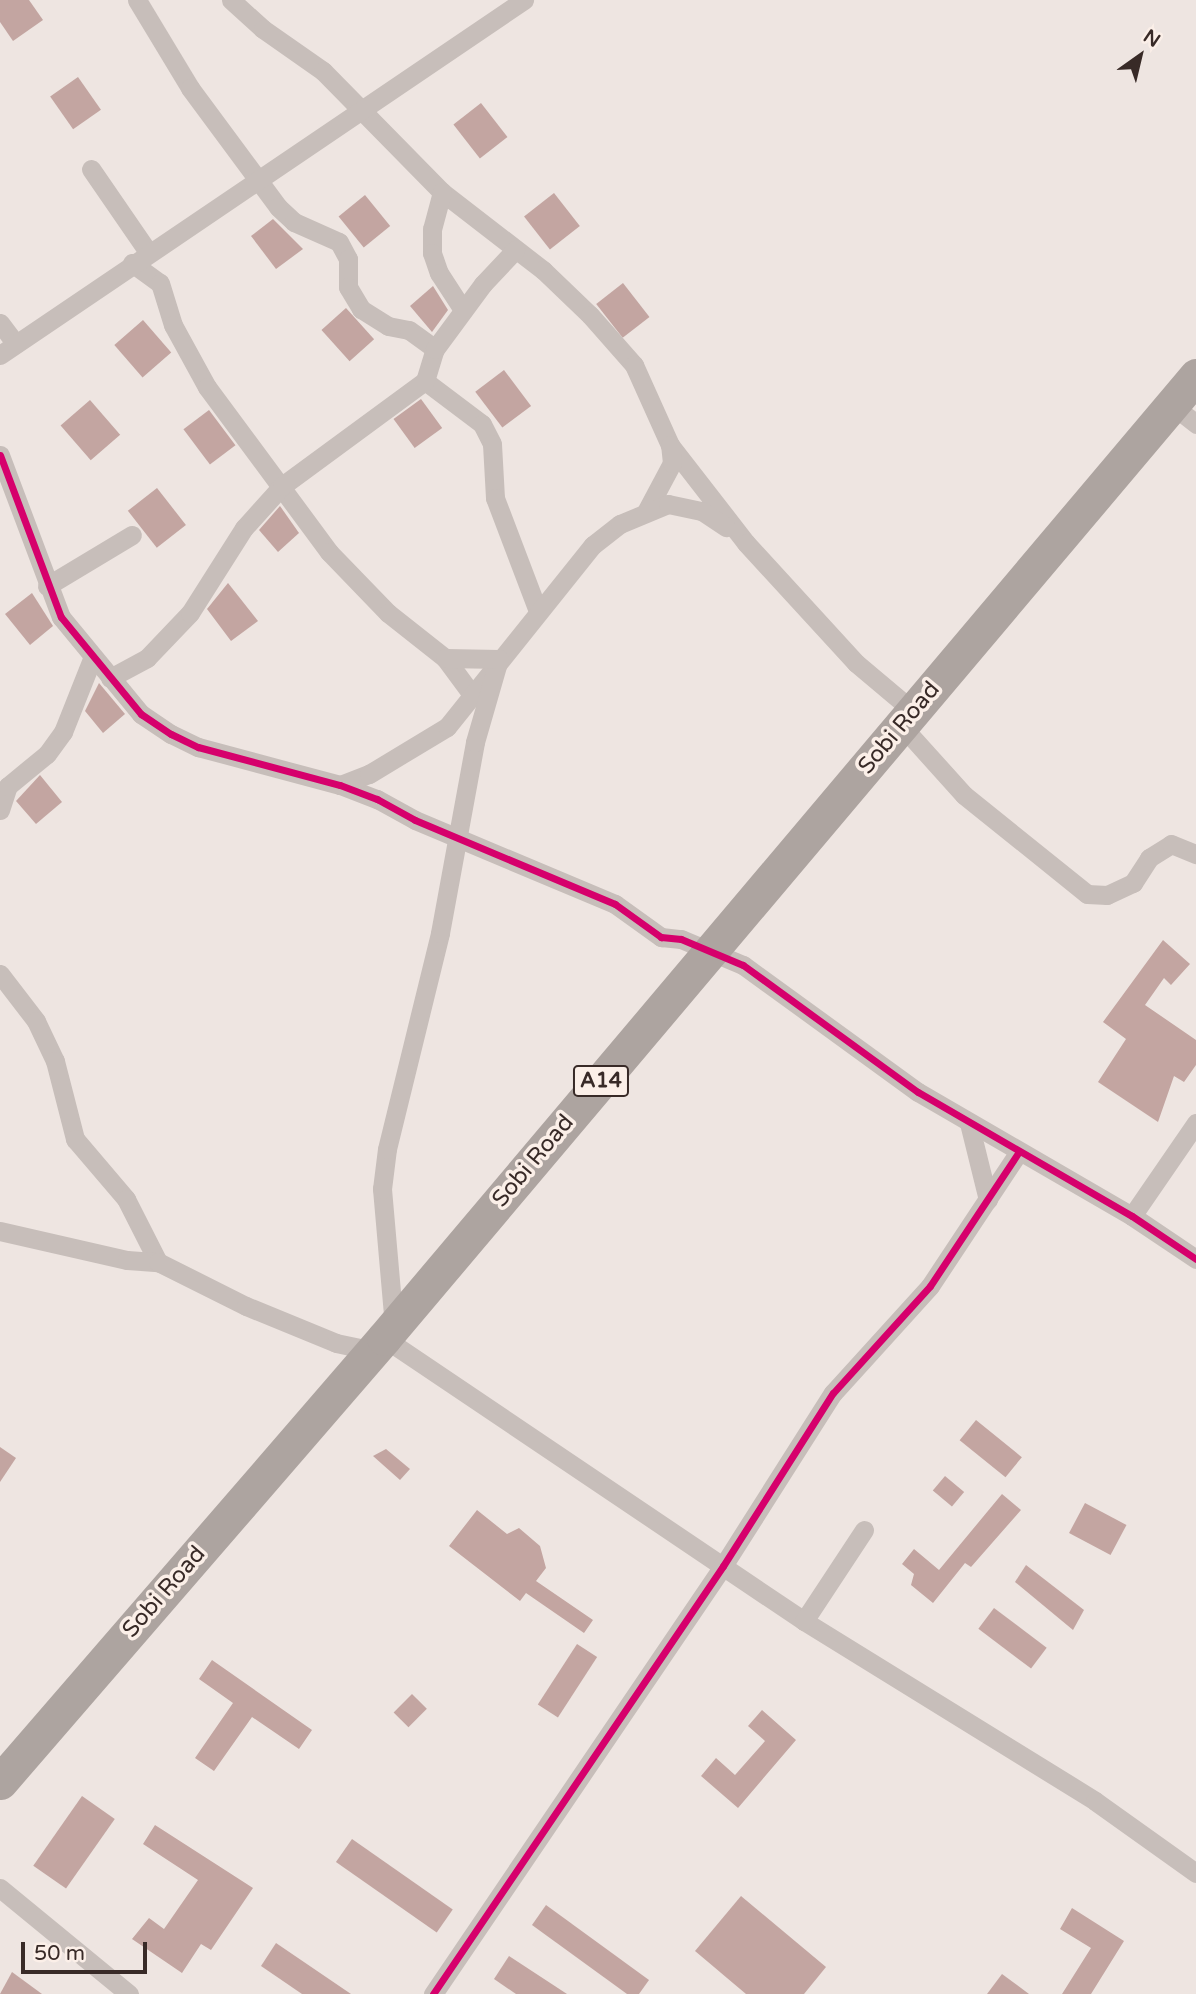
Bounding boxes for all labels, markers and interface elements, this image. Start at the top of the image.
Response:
north arrow [1105,21,1175,91]
text: N [1139,25,1164,52]
street label: Sobi Road [852,676,946,780]
road number: A14 [571,1064,631,1098]
street label: Sobi Road [486,1109,580,1213]
street label: Sobi Road [117,1541,211,1643]
scale bar [24,1927,150,1971]
text: 50 m [34,1941,85,1966]

